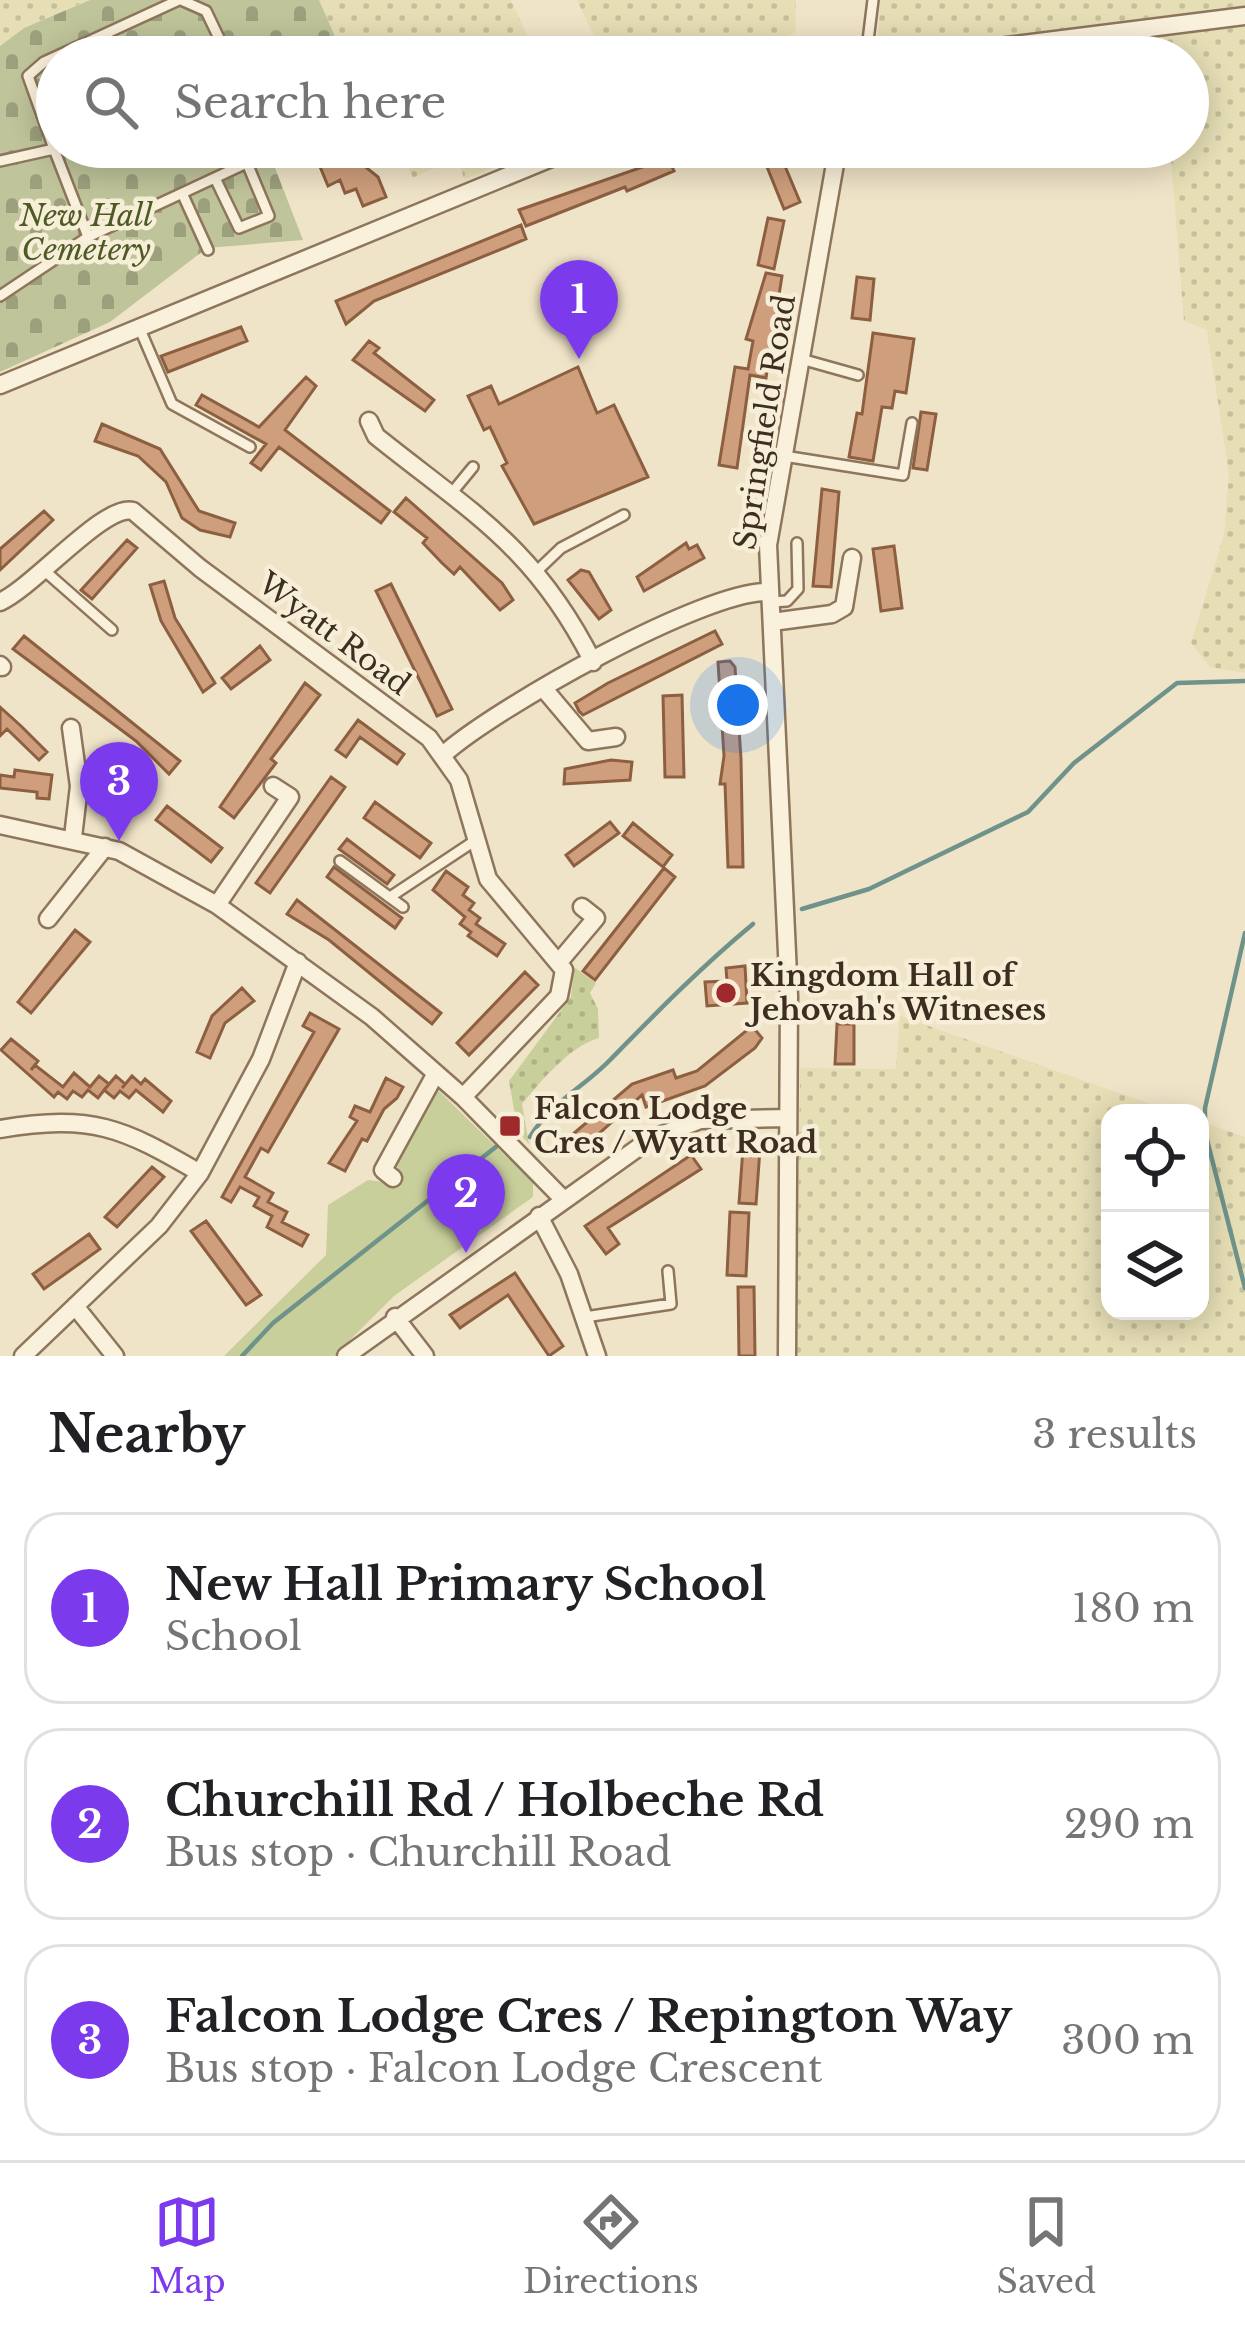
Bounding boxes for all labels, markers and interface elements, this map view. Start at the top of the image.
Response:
search box [36,36,1209,168]
icon: search [78,69,144,135]
text: Search here [174,74,446,130]
park label: New Hall Cemetery [18,197,153,268]
pin: 1 [540,260,618,359]
street label: Springfield Road [726,292,803,552]
street label: Wyatt Road [250,564,418,703]
your location [708,675,768,735]
pin: 3 [80,742,158,841]
place label: Kingdom Hall of Jehovah's Witneses [744,957,1046,1028]
marker: Kingdom Hall of Jehovah's Witneses [713,980,739,1006]
place label: Falcon Lodge Cres / Wyatt Road [534,1090,817,1161]
map controls [1101,1104,1209,1320]
button: locate [1101,1104,1209,1212]
marker: Falcon Lodge Cres / Wyatt Road [497,1113,523,1139]
pin: 2 [427,1154,505,1253]
button: layers [1101,1212,1209,1320]
text: Nearby [48,1403,245,1466]
text: 3 results [1032,1410,1197,1459]
text: New Hall Primary School [165,1556,766,1612]
text: 1 [81,1584,99,1633]
text: 180 m [1072,1584,1194,1633]
text: School [165,1612,302,1661]
text: Churchill Rd / Holbeche Rd [165,1772,824,1828]
text: 2 [77,1800,103,1849]
text: 290 m [1064,1800,1194,1849]
text: Bus stop · Churchill Road [165,1828,671,1877]
text: Falcon Lodge Cres / Repington Way [165,1988,1012,2044]
text: 3 [78,2016,102,2065]
text: 300 m [1061,2016,1194,2065]
text: Bus stop · Falcon Lodge Crescent [165,2044,822,2093]
tab: Map [149,2189,226,2302]
tab: Directions [523,2189,699,2302]
tab: Saved [997,2189,1096,2302]

